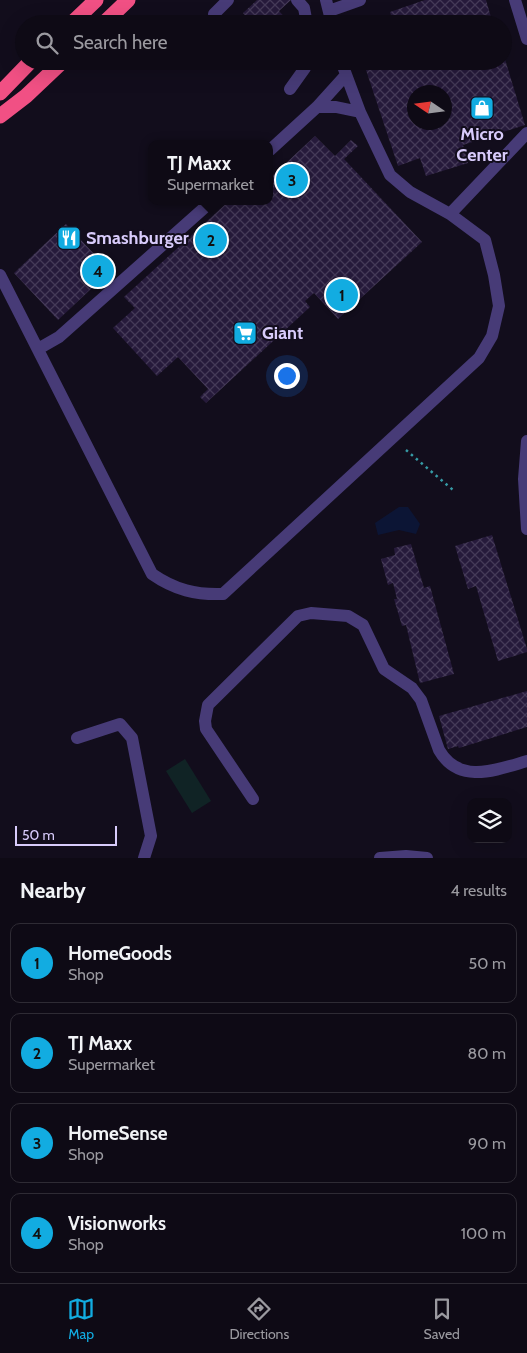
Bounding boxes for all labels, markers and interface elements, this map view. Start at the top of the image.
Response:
search box [15,15,512,70]
icon: search [33,29,61,57]
text: Search here [73,31,167,54]
north arrow [407,85,452,130]
shop icon: Micro Center [469,95,495,121]
place label: Micro Center [456,123,508,166]
popup [148,140,273,205]
text: TJ Maxx [167,152,231,175]
pin: 3 [276,161,308,199]
text: Supermarket [167,175,254,194]
pin: 2 [195,221,227,259]
restaurant icon: Smashburger [56,225,82,251]
place label: Smashburger [86,227,189,249]
pin: 4 [82,252,114,290]
pin: 1 [326,276,358,314]
supermarket icon: Giant [232,320,258,346]
place label: Giant [262,322,303,344]
your location [274,363,300,389]
map controls [467,798,512,843]
button: layers [467,798,512,843]
scale bar [15,823,118,846]
text: 50 m [22,826,55,844]
text: Nearby [20,878,86,903]
text: 4 results [450,881,507,900]
text: HomeGoods [68,942,172,965]
text: 1 [34,954,40,973]
text: 50 m [469,954,506,973]
text: Shop [68,965,104,984]
text: TJ Maxx [68,1032,132,1055]
text: 2 [33,1044,41,1063]
text: 80 m [468,1044,506,1063]
text: Supermarket [68,1055,155,1074]
text: HomeSense [68,1122,168,1145]
text: 3 [33,1134,41,1153]
text: 90 m [468,1134,506,1153]
text: Shop [68,1145,104,1164]
text: Visionworks [68,1212,166,1235]
text: 4 [32,1224,42,1243]
text: 100 m [461,1224,506,1243]
text: Shop [68,1235,104,1254]
tab: Map [67,1295,95,1343]
tab: Directions [229,1295,289,1343]
tab: Saved [423,1295,460,1343]

